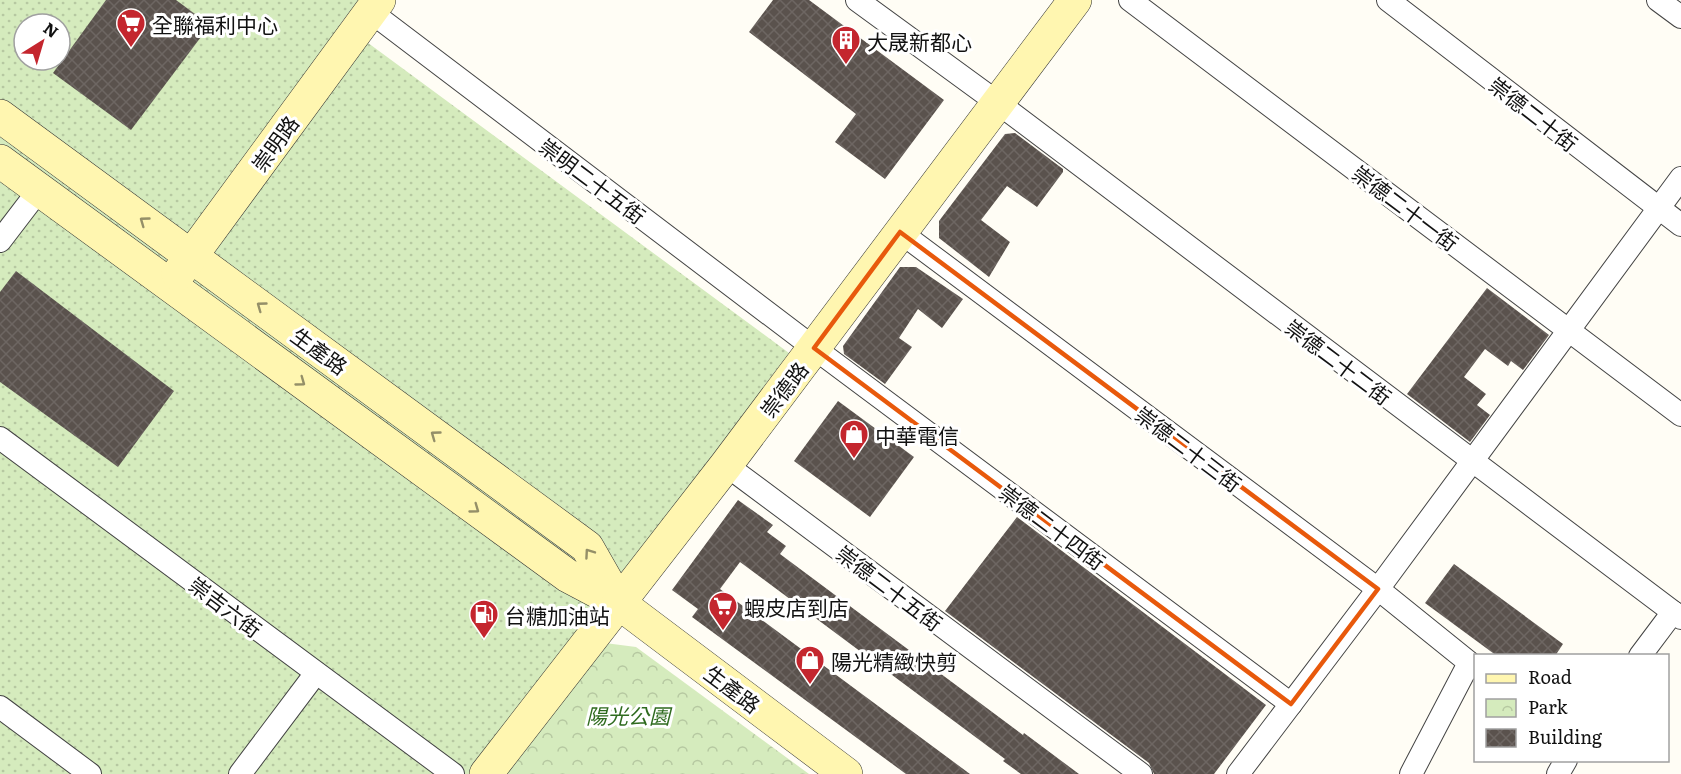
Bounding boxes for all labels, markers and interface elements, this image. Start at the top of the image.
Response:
supermarket icon: 全聯福利中心 [115,7,147,49]
place label: 全聯福利中心 [152,8,278,39]
north arrow [12,12,72,72]
text: N [39,16,64,43]
building icon: 大晟新都心 [830,24,862,66]
place label: 大晟新都心 [867,25,972,56]
street label: 崇德二十街 [1483,68,1585,158]
street label: 崇明路 [243,108,305,178]
street label: 崇明二十五街 [533,130,653,230]
street label: 崇德二十一街 [1346,157,1466,257]
one-way arrow [140,217,151,228]
one-way arrow [256,303,267,314]
street label: 崇德二十二街 [1279,311,1399,411]
street label: 生產路 [285,319,355,381]
street label: 崇德路 [752,355,814,423]
one-way arrow [294,375,305,386]
street label: 崇德二十三街 [1129,398,1249,498]
shop icon: 中華電信 [838,418,870,460]
place label: 中華電信 [875,419,959,450]
one-way arrow [430,431,441,442]
street label: 崇德二十四街 [993,476,1113,576]
one-way arrow [469,502,480,513]
street label: 崇德二十五街 [830,537,950,637]
one-way arrow [585,548,596,559]
street label: 崇吉六街 [183,568,269,644]
supermarket icon: 蝦皮店到店 [707,590,739,632]
place label: 蝦皮店到店 [744,591,849,622]
fuel station icon: 台糖加油站 [468,598,500,640]
place label: 台糖加油站 [505,599,610,630]
shop icon: 陽光精緻快剪 [794,644,826,686]
place label: 陽光精緻快剪 [831,645,957,676]
legend [1474,654,1669,762]
street label: 生產路 [699,657,767,719]
text: Road [1528,663,1572,690]
text: Park [1528,693,1569,720]
park label: 陽光公園 [586,699,673,730]
text: Building [1528,723,1603,750]

